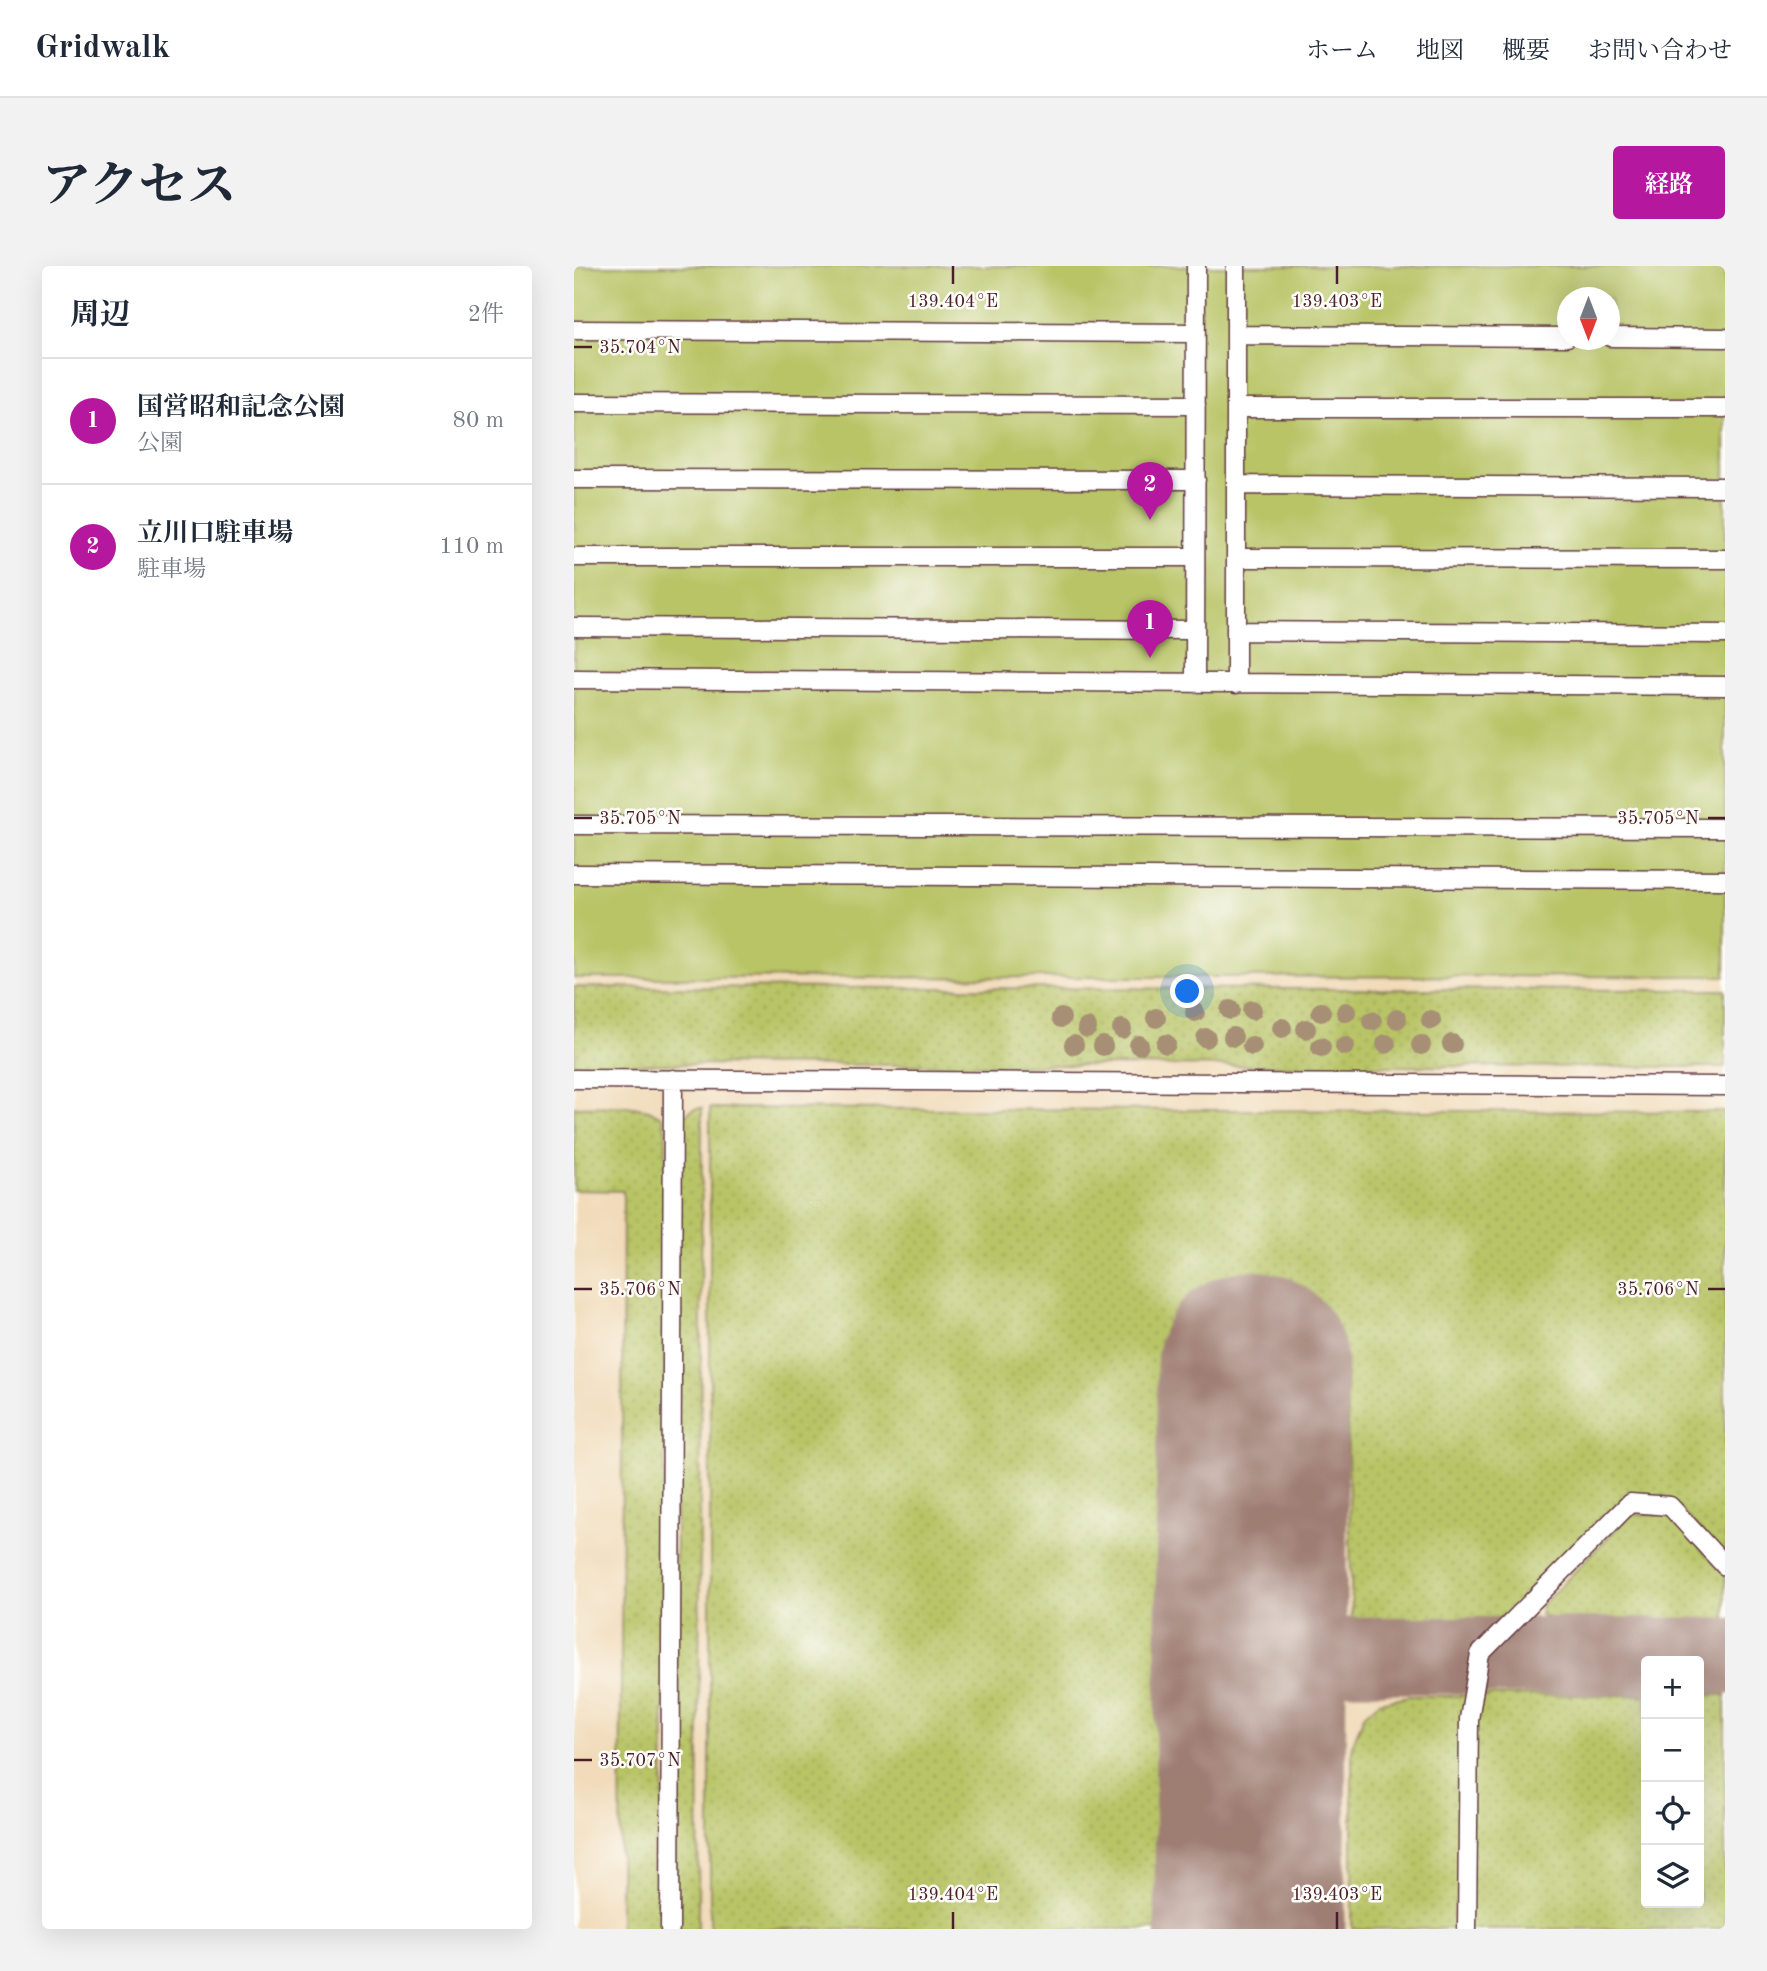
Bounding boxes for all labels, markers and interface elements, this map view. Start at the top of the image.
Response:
text: Gridwalk [35,32,170,65]
text: ホーム [1306,40,1378,64]
text: 地図 [1416,40,1464,64]
text: 概要 [1502,40,1550,64]
text: お問い合わせ [1588,40,1732,64]
button: 経路 [1613,146,1725,219]
text: アクセス [42,164,237,213]
north arrow [1557,287,1620,350]
text: 139.404°E [908,293,998,311]
text: 139.403°E [1292,293,1382,311]
text: 周辺 [70,301,130,331]
text: 2件 [468,303,504,326]
text: 35.704°N [599,339,681,357]
text: 国営昭和記念公園 [137,395,345,421]
text: 1 [86,409,100,432]
text: 80 m [453,409,504,432]
text: 公園 [137,432,183,455]
pin: 2 [1127,462,1173,520]
text: 立川口駐車場 [137,521,293,547]
text: 2 [86,535,100,558]
text: 110 m [439,535,504,558]
text: 駐車場 [137,558,206,581]
pin: 1 [1127,600,1173,658]
text: 35.705°N [599,810,681,828]
text: 35.705°N [1617,810,1699,828]
your location [1170,974,1204,1008]
text: 35.706°N [599,1281,681,1299]
text: 35.706°N [1617,1281,1699,1299]
map controls [1641,1656,1704,1908]
button: + [1641,1656,1704,1719]
button: − [1641,1719,1704,1782]
text: 35.707°N [599,1752,681,1770]
button: locate [1641,1782,1704,1845]
button: layers [1641,1845,1704,1908]
text: 139.404°E [908,1886,998,1904]
text: 139.403°E [1292,1886,1382,1904]

